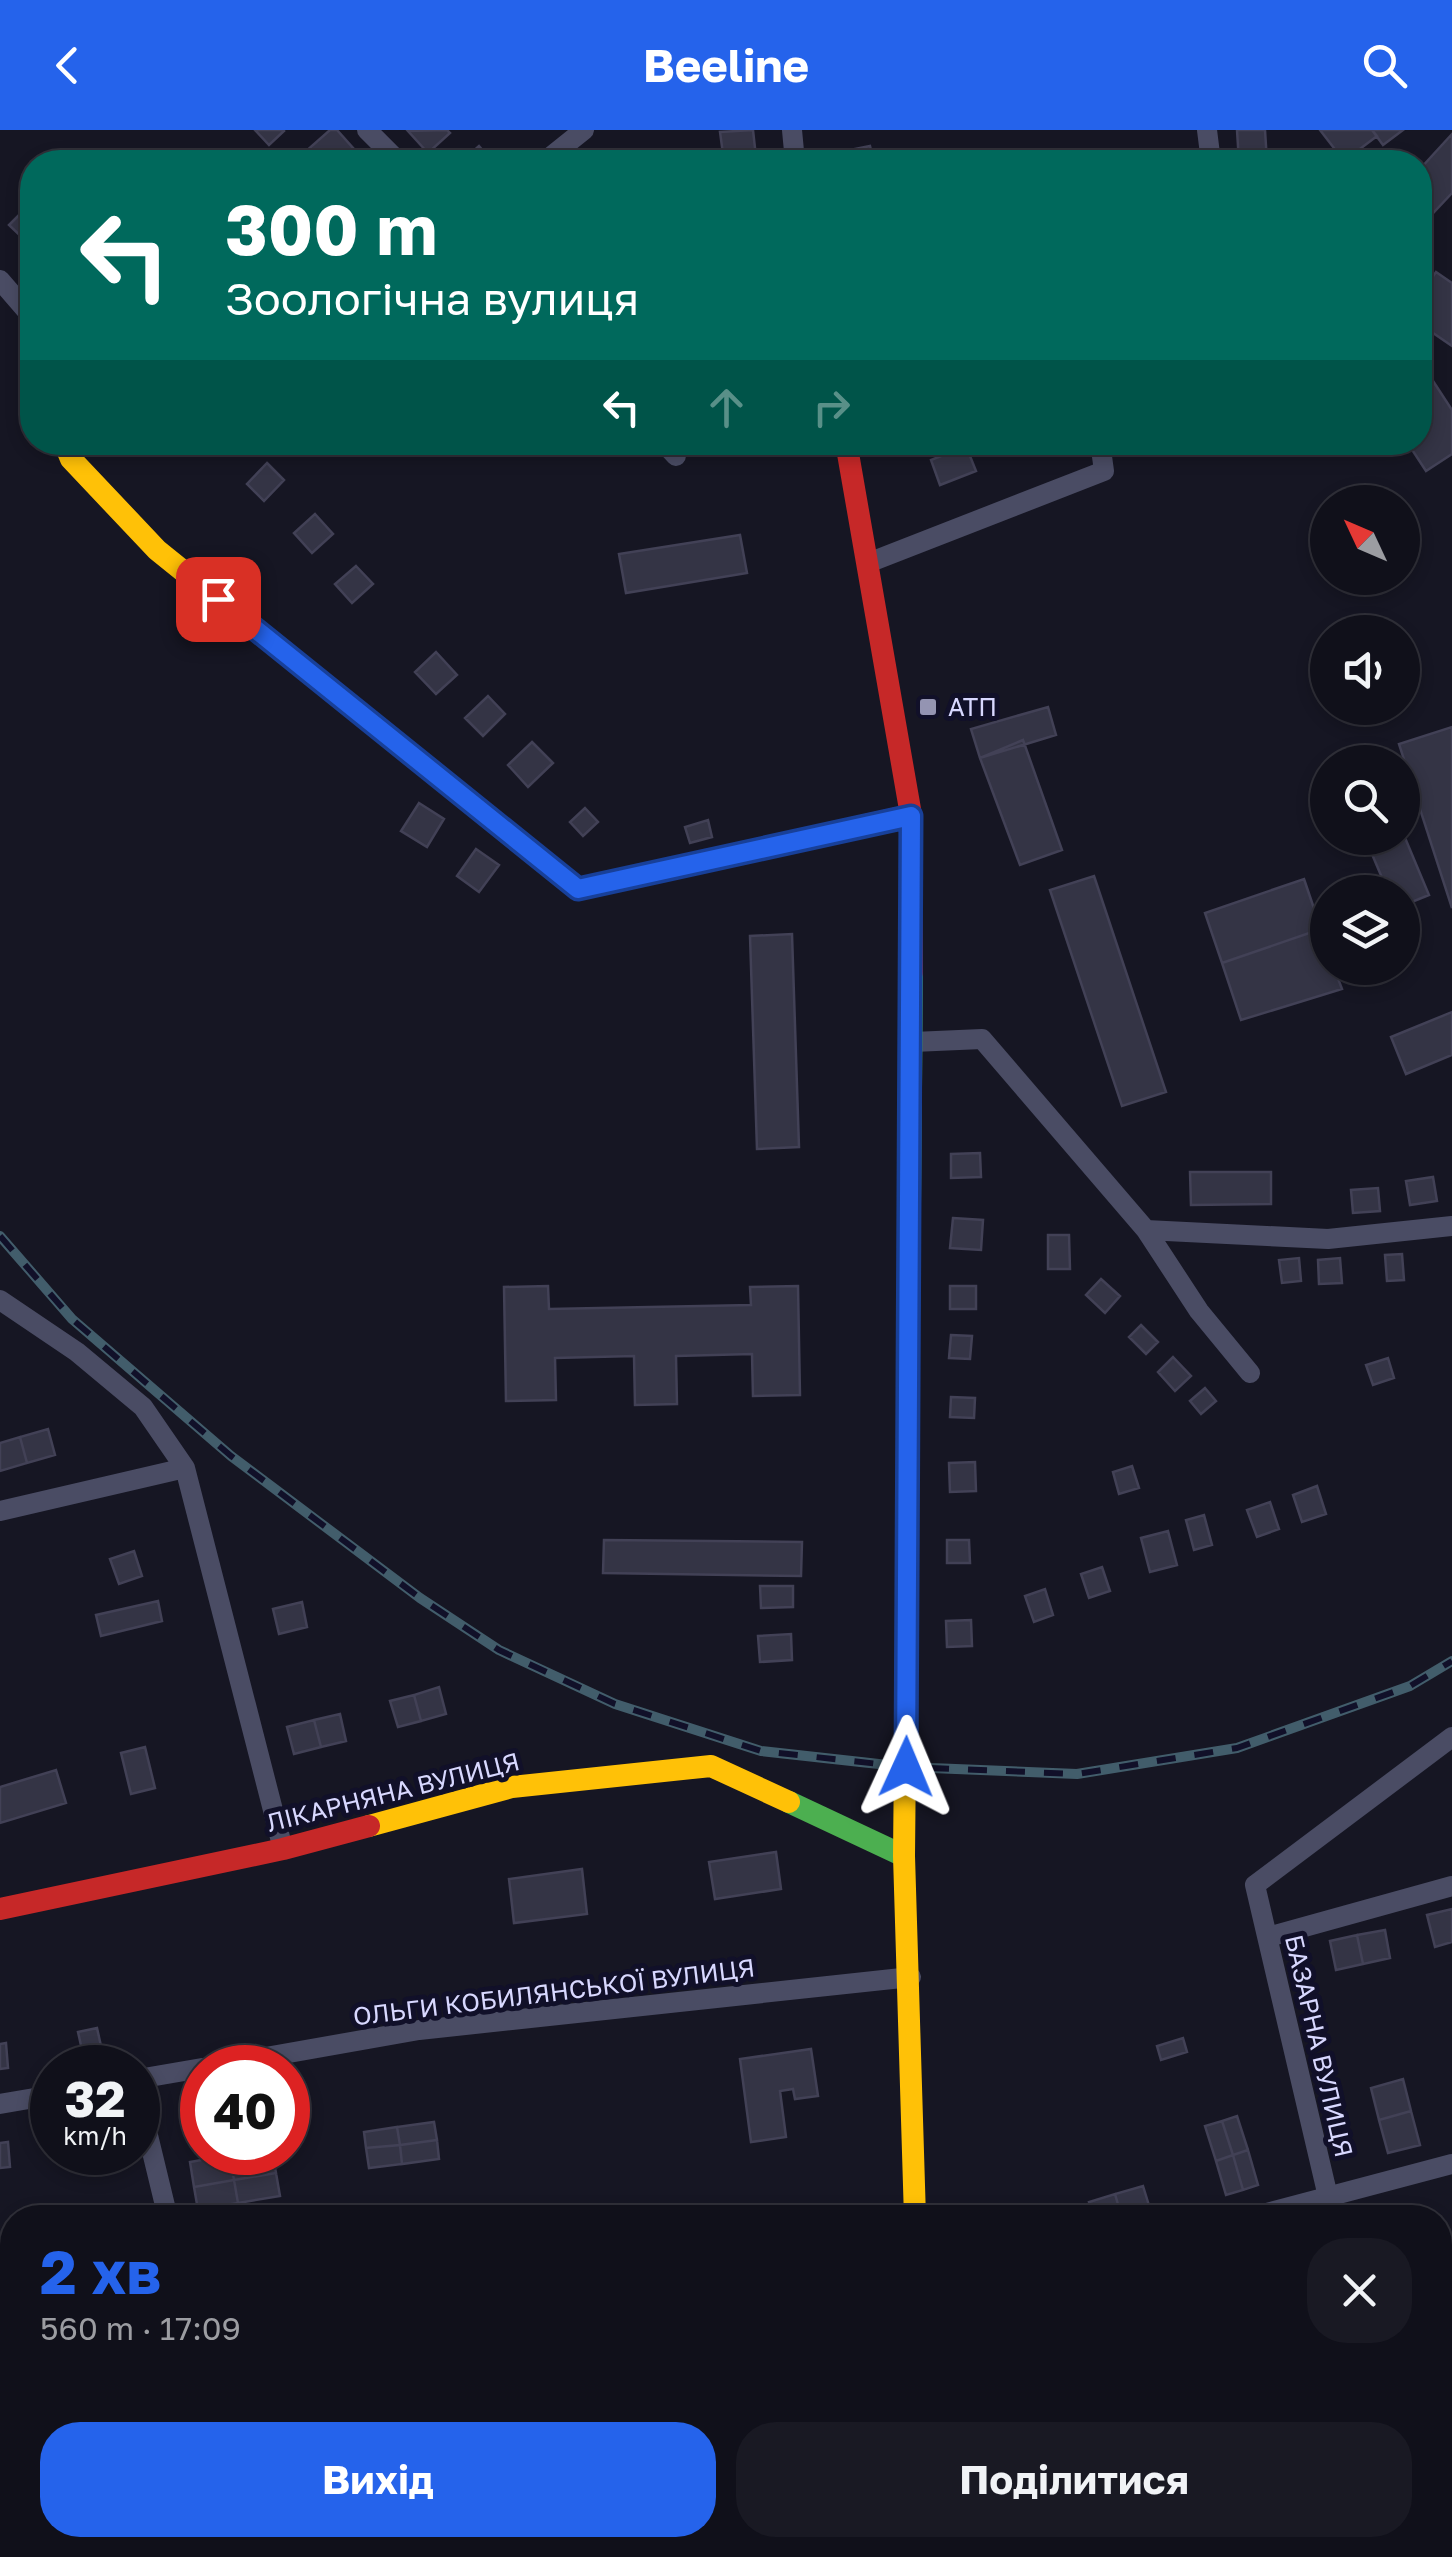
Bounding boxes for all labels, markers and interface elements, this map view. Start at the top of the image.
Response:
icon: back [40,38,95,93]
text: Beeline [643,38,809,92]
icon: search [1357,38,1412,93]
text: 300 m [225,186,437,270]
icon: left [60,190,190,320]
text: Зоологічна вулиця [225,271,639,325]
icon: left [594,380,649,435]
icon: ahead [699,380,754,435]
icon: right [804,380,859,435]
north arrow [1310,485,1420,595]
map controls [1310,485,1420,985]
pin [176,557,261,642]
icon: arrive [191,572,246,627]
button: sound [1310,615,1420,725]
place label: АТП [948,691,997,722]
marker: АТП [917,696,939,718]
button: search [1310,745,1420,855]
button: layers [1310,875,1420,985]
position arrow [854,1715,958,1819]
street label: ЛІКАРНЯНА ВУЛИЦЯ [263,1745,522,1838]
street label: БАЗАРНА ВУЛИЦЯ [1279,1932,1360,2160]
street label: ОЛЬГИ КОБИЛЯНСЬКОЇ ВУЛИЦЯ [351,1951,757,2032]
speed limit sign: 40 [180,2045,310,2175]
text: 32 [64,2068,125,2128]
text: km/h [63,2120,127,2151]
text: 2 хв [40,2235,161,2307]
button: close [1307,2238,1412,2343]
text: 560 m · 17:09 [40,2309,241,2347]
button: Вихід [40,2422,716,2537]
button: Поділитися [736,2422,1412,2537]

